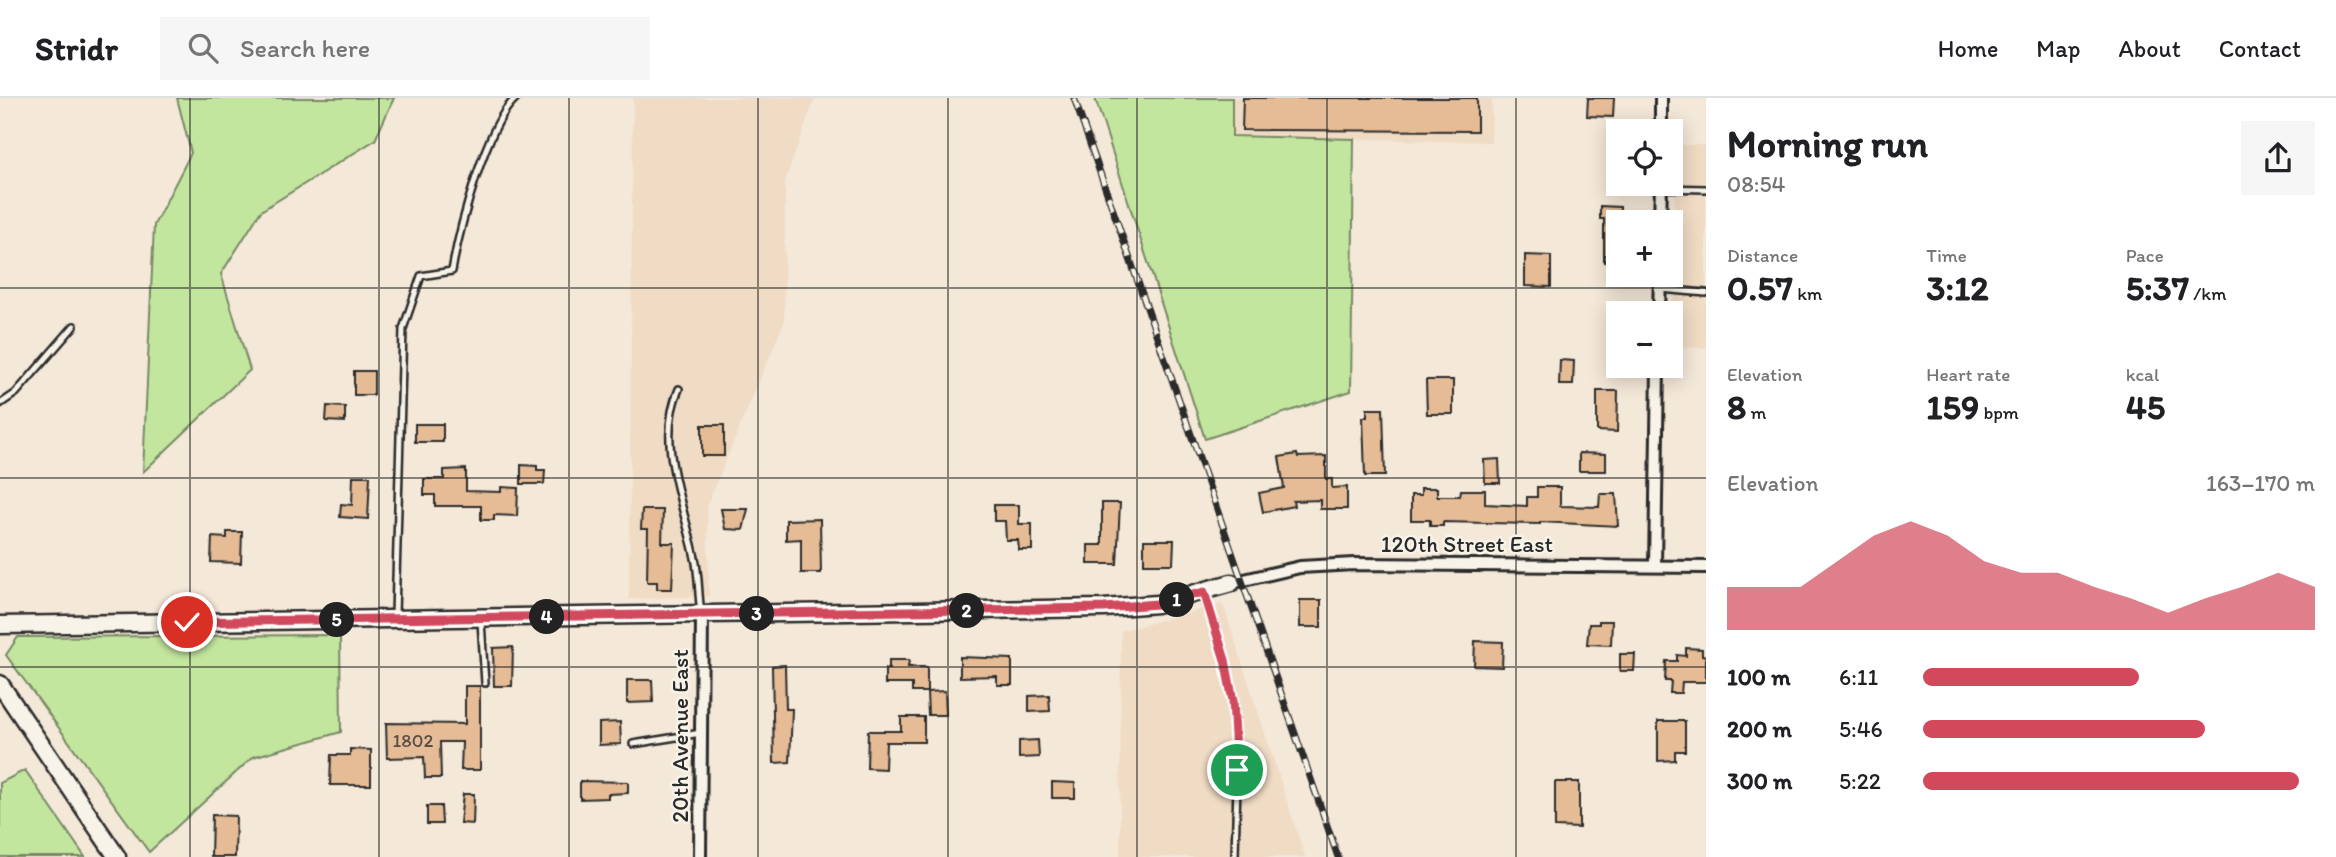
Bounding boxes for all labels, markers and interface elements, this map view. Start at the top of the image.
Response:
search box [160,17,650,80]
text: Stridr [35,29,118,68]
icon: search [184,29,222,67]
text: Search here [240,32,370,64]
text: Home [1938,34,1998,63]
text: Map [2036,34,2080,63]
text: About [2118,34,2181,63]
text: Contact [2219,34,2301,63]
map controls [1606,119,1683,378]
button: locate [1606,119,1683,196]
text: Morning run [1727,121,1928,167]
button: share [2241,121,2315,195]
text: 08:54 [1727,170,1785,198]
button: + [1606,210,1683,287]
text: Distance [1727,244,1798,267]
text: Time [1926,244,1967,267]
text: Pace [2126,244,2164,267]
text: 0.57 [1727,267,1793,309]
text: 3:12 [1926,267,1989,309]
text: 5:37 [2126,267,2189,309]
text: km [1793,282,1822,305]
text: /km [2189,282,2226,305]
button: − [1606,301,1683,378]
text: Elevation [1727,363,1803,386]
text: Heart rate [1926,363,2010,386]
text: kcal [2126,363,2159,386]
text: 8 [1727,386,1746,428]
text: 159 [1926,386,1979,428]
text: 45 [2126,386,2165,428]
text: m [1746,401,1766,424]
text: bpm [1979,401,2019,424]
text: Elevation [1727,469,1818,497]
text: 163–170 m [2206,469,2315,497]
street label: 120th Street East [1381,530,1553,558]
pin: 1 [1160,582,1194,618]
text: 1 [1172,588,1181,611]
pin [157,592,217,652]
pin: 2 [950,594,984,628]
pin: 3 [740,596,774,632]
text: 2 [962,599,972,622]
pin: 4 [530,600,564,634]
pin: 5 [320,602,354,638]
text: 3 [751,602,762,625]
icon: check [168,603,206,641]
text: 4 [541,605,552,628]
text: 5 [332,608,341,631]
street label: 20th Avenue East [666,649,694,823]
text: 100 m [1727,663,1791,691]
text: 6:11 [1839,663,1878,691]
text: 200 m [1727,715,1792,743]
text: 5:46 [1839,715,1883,743]
house number: 1802 [393,729,433,752]
pin [1207,740,1267,800]
icon: arrive [1218,751,1256,789]
text: 300 m [1727,767,1792,795]
text: 5:22 [1839,767,1881,795]

